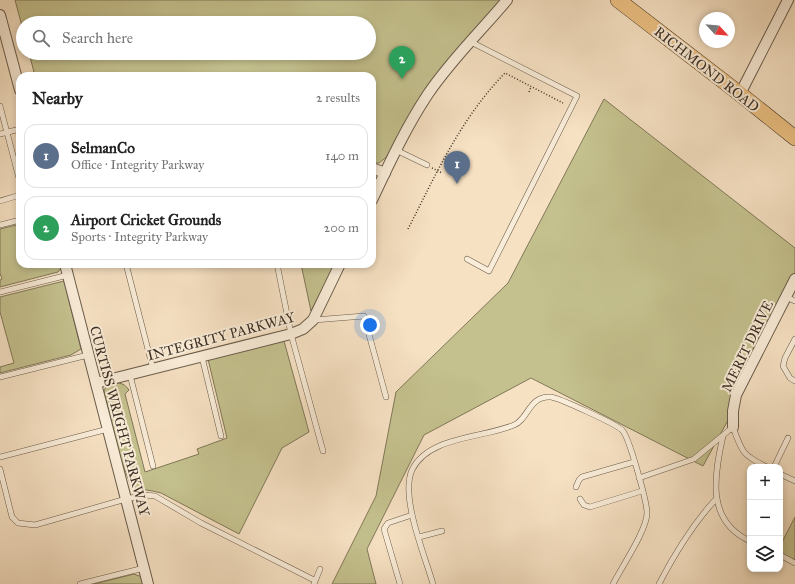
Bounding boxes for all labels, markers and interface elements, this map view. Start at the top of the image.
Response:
north arrow [699,12,735,48]
search box [16,16,376,60]
street label: RICHMOND ROAD [651,23,763,116]
icon: search [30,27,52,49]
text: Search here [62,29,133,47]
pin: 2 [389,46,415,79]
text: Nearby [32,88,83,109]
text: 2 results [316,90,360,106]
text: SelmanCo [71,139,135,157]
text: 1 [43,148,49,164]
text: 140 m [325,148,359,164]
pin: 1 [444,151,470,184]
text: Office · Integrity Parkway [71,157,204,173]
text: Airport Cricket Grounds [71,211,221,229]
text: 2 [43,220,49,236]
text: 200 m [324,220,359,236]
text: Sports · Integrity Parkway [71,229,208,245]
street label: MERIT DRIVE [718,298,777,395]
street label: INTEGRITY PARKWAY [145,308,298,364]
your location [360,315,380,335]
street label: CURTISS WRIGHT PARKWAY [86,324,153,519]
map controls [747,464,783,572]
button: + [747,464,783,500]
button: − [747,500,783,536]
button: layers [747,536,783,572]

